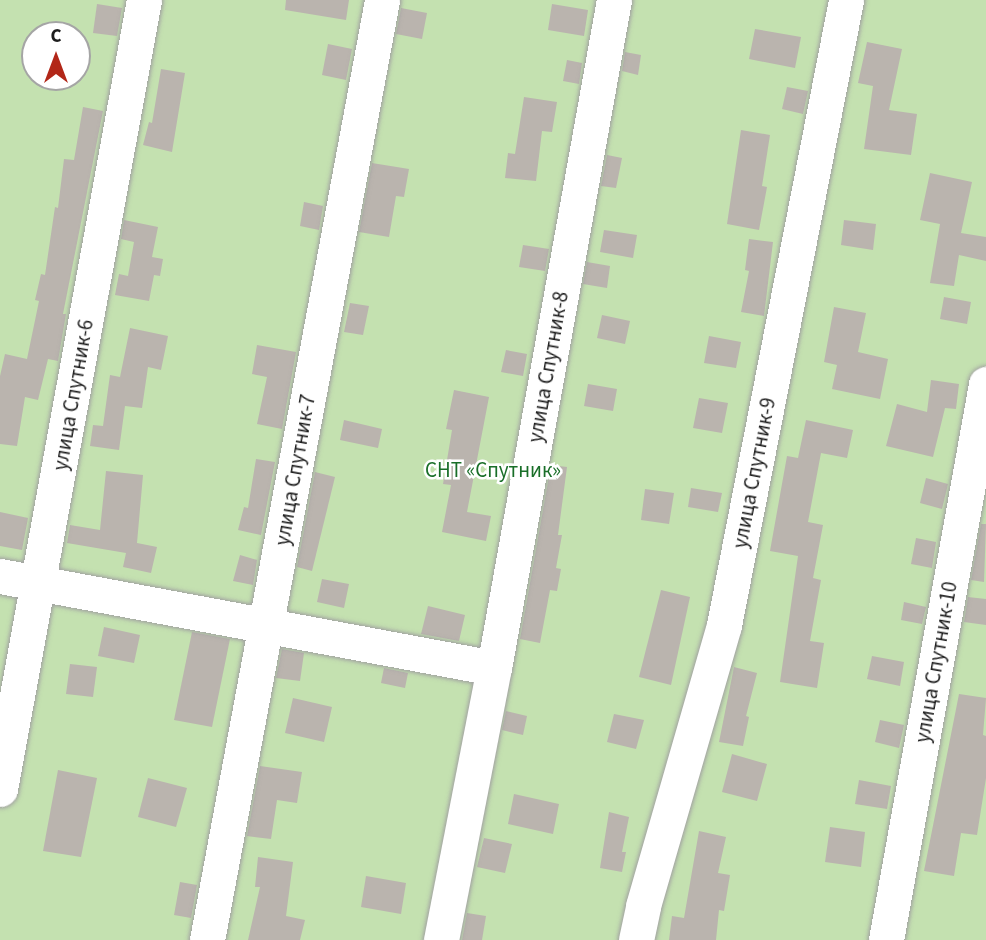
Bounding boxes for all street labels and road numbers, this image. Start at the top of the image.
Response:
street label: улица Спутник-8 [522,290,574,444]
street label: улица Спутник-6 [47,318,99,472]
street label: улица Спутник-7 [269,393,321,547]
street label: улица Спутник-9 [727,396,781,550]
street label: улица Спутник-10 [909,579,963,745]

